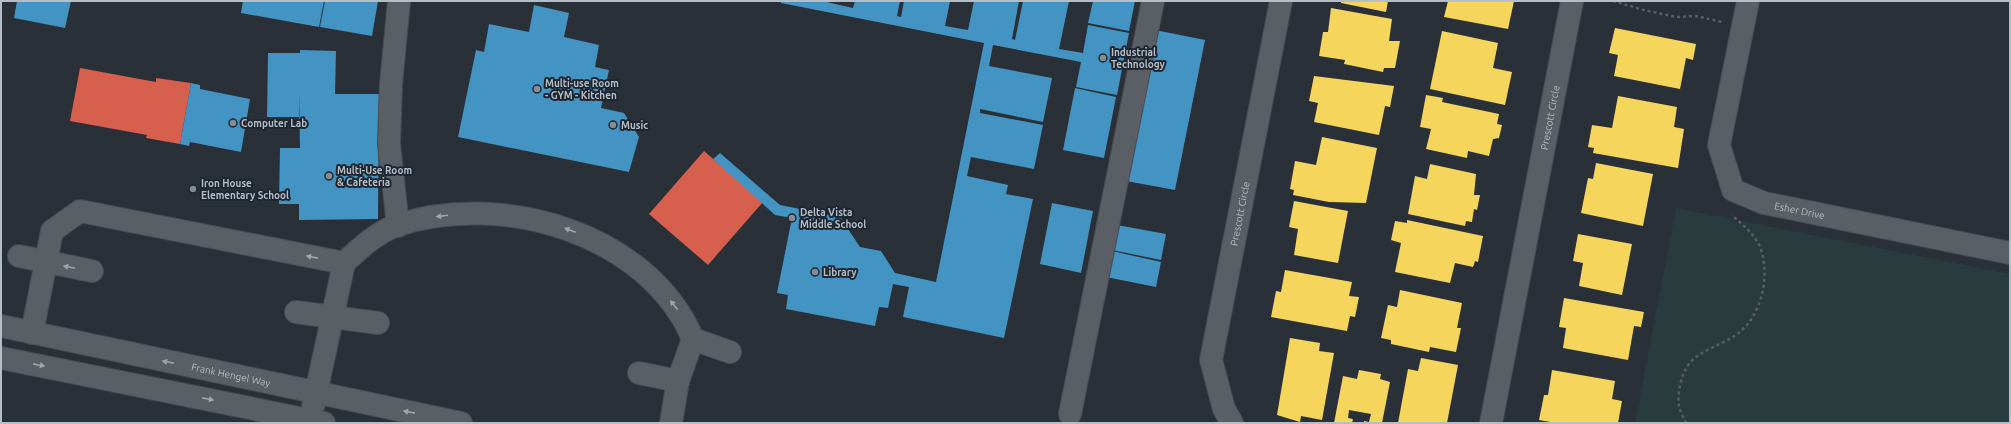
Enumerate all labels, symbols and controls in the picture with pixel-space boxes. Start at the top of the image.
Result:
place label: Industrial Technology [1111,47,1166,70]
marker: Industrial Technology [1098,53,1108,63]
place label: Multi-use Room - GYM - Kitchen [545,78,619,101]
marker: Multi-use Room - GYM - Kitchen [532,84,542,94]
street label: Prescott Circle [1538,84,1561,151]
marker: Computer Lab [228,118,238,128]
place label: Computer Lab [241,118,307,129]
marker: Music [608,120,618,130]
place label: Music [621,120,648,131]
place label: Multi-Use Room & Cafeteria [337,165,412,188]
marker: Multi-Use Room & Cafeteria [324,171,334,181]
place label: Iron House Elementary School [201,178,289,201]
street label: Prescott Circle [1228,180,1251,247]
marker: Iron House Elementary School [188,184,198,194]
street label: Esher Drive [1774,200,1826,221]
place label: Delta Vista Middle School [800,207,866,230]
one-way arrow [436,213,448,220]
marker: Delta Vista Middle School [787,213,797,223]
one-way arrow [564,227,576,233]
one-way arrow [306,254,319,260]
one-way arrow [62,263,75,269]
marker: Library [810,267,820,277]
place label: Library [823,267,857,278]
one-way arrow [670,299,679,310]
one-way arrow [162,358,174,364]
street label: Frank Hengel Way [190,361,272,388]
one-way arrow [33,363,45,369]
one-way arrow [202,397,214,403]
one-way arrow [403,409,415,415]

